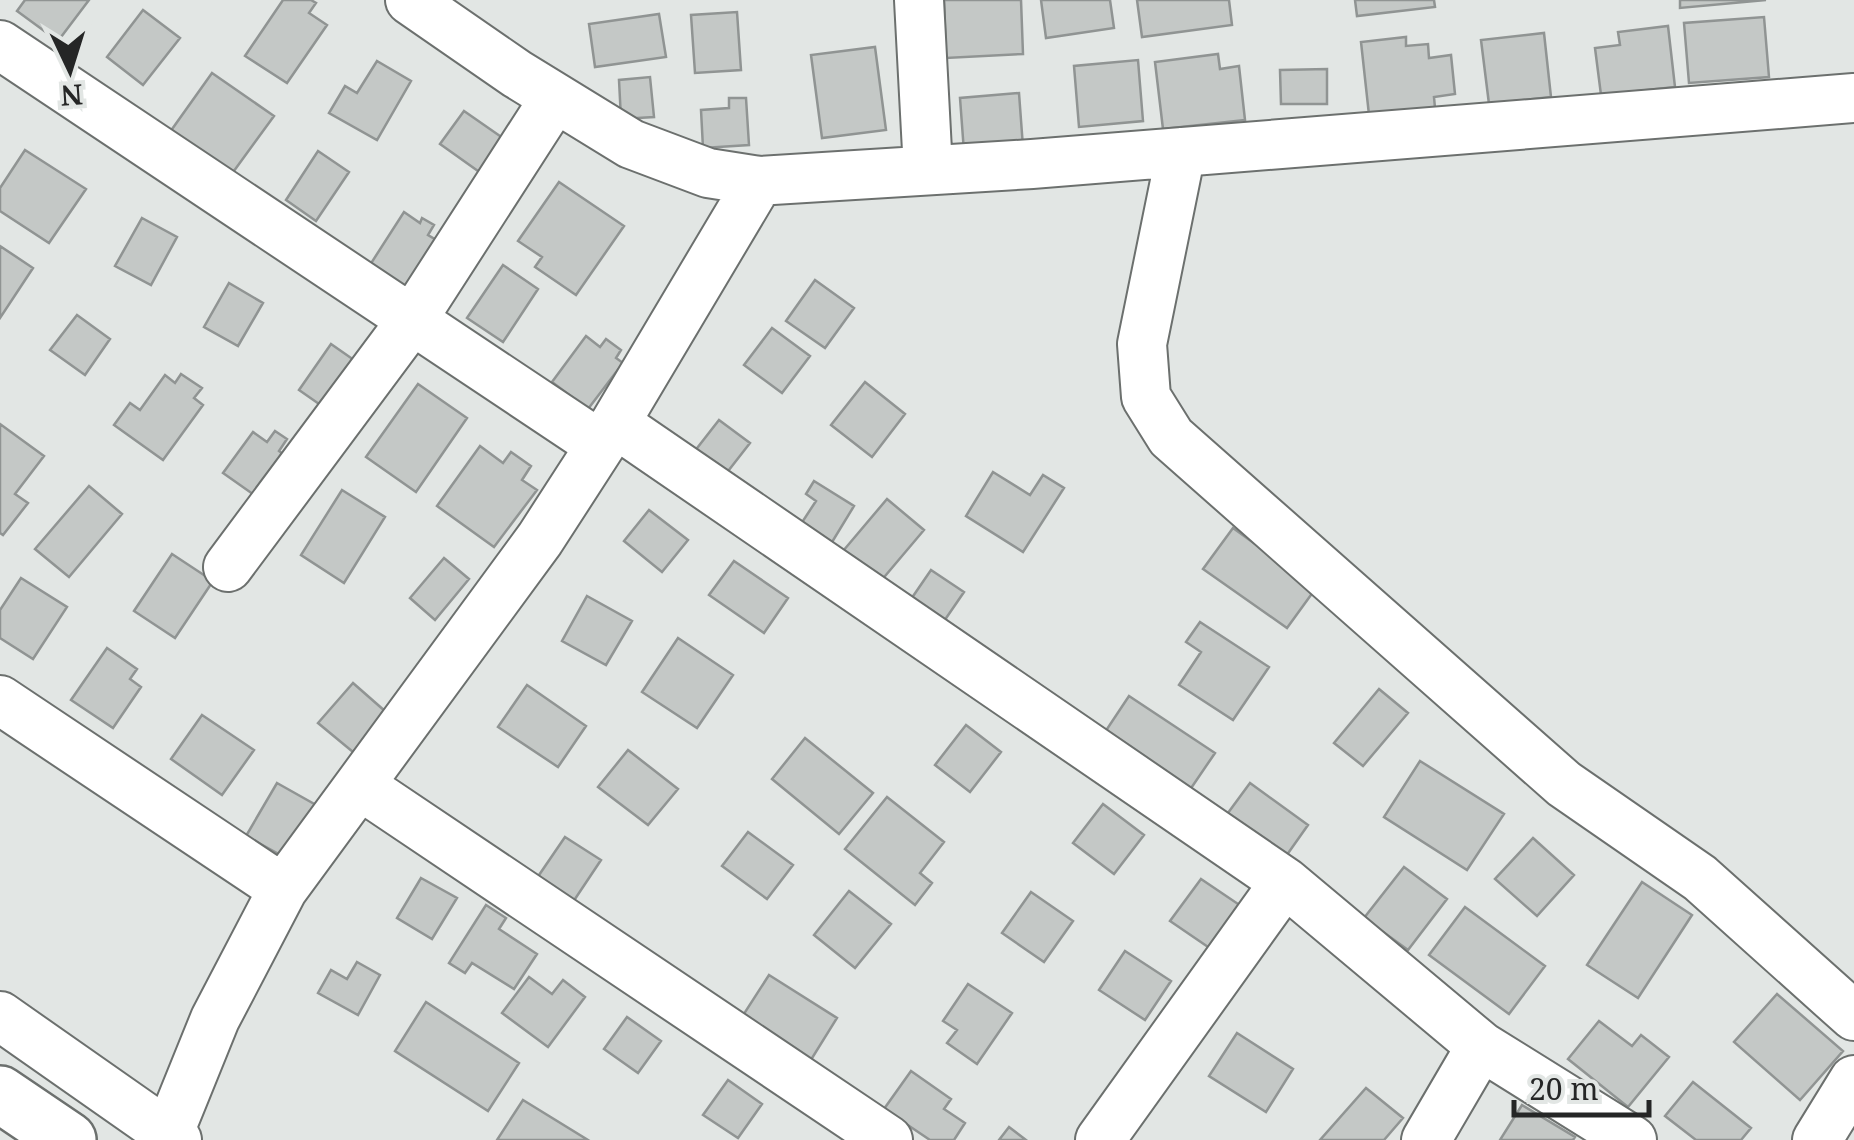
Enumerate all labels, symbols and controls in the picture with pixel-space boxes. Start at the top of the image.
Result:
north arrow [20,20,120,120]
text: N [59,76,84,116]
scale bar [1514,1055,1649,1117]
text: 20 m [1529,1068,1599,1109]

